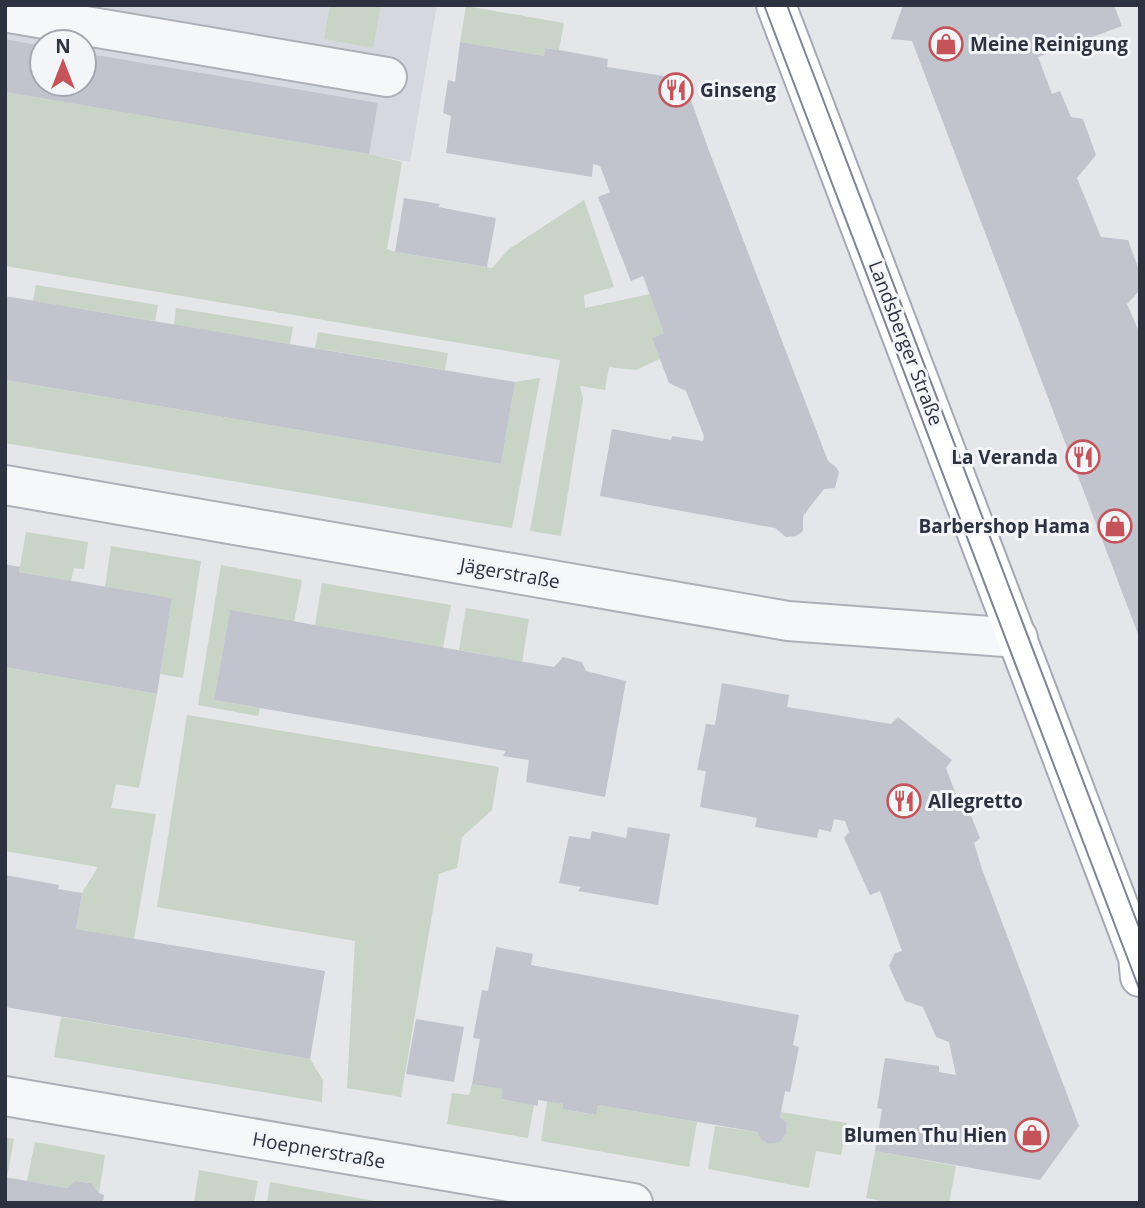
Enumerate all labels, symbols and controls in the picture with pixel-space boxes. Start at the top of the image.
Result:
shop icon: Meine Reinigung [927,25,965,63]
north arrow [28,28,98,98]
place label: Meine Reinigung [970,31,1128,57]
text: N [55,33,71,59]
restaurant icon: Ginseng [657,71,695,109]
place label: Ginseng [700,77,776,103]
street label: Landsberger Straße [863,257,949,429]
restaurant icon: La Veranda [1064,438,1102,476]
place label: La Veranda [951,444,1058,470]
shop icon: Barbershop Hama [1096,507,1134,545]
place label: Barbershop Hama [918,513,1090,539]
street label: Jägerstraße [456,551,562,595]
restaurant icon: Allegretto [885,782,923,820]
place label: Allegretto [928,788,1023,814]
shop icon: Blumen Thu Hien [1013,1116,1051,1154]
place label: Blumen Thu Hien [844,1122,1007,1148]
street label: Hoepnerstraße [251,1126,387,1174]

